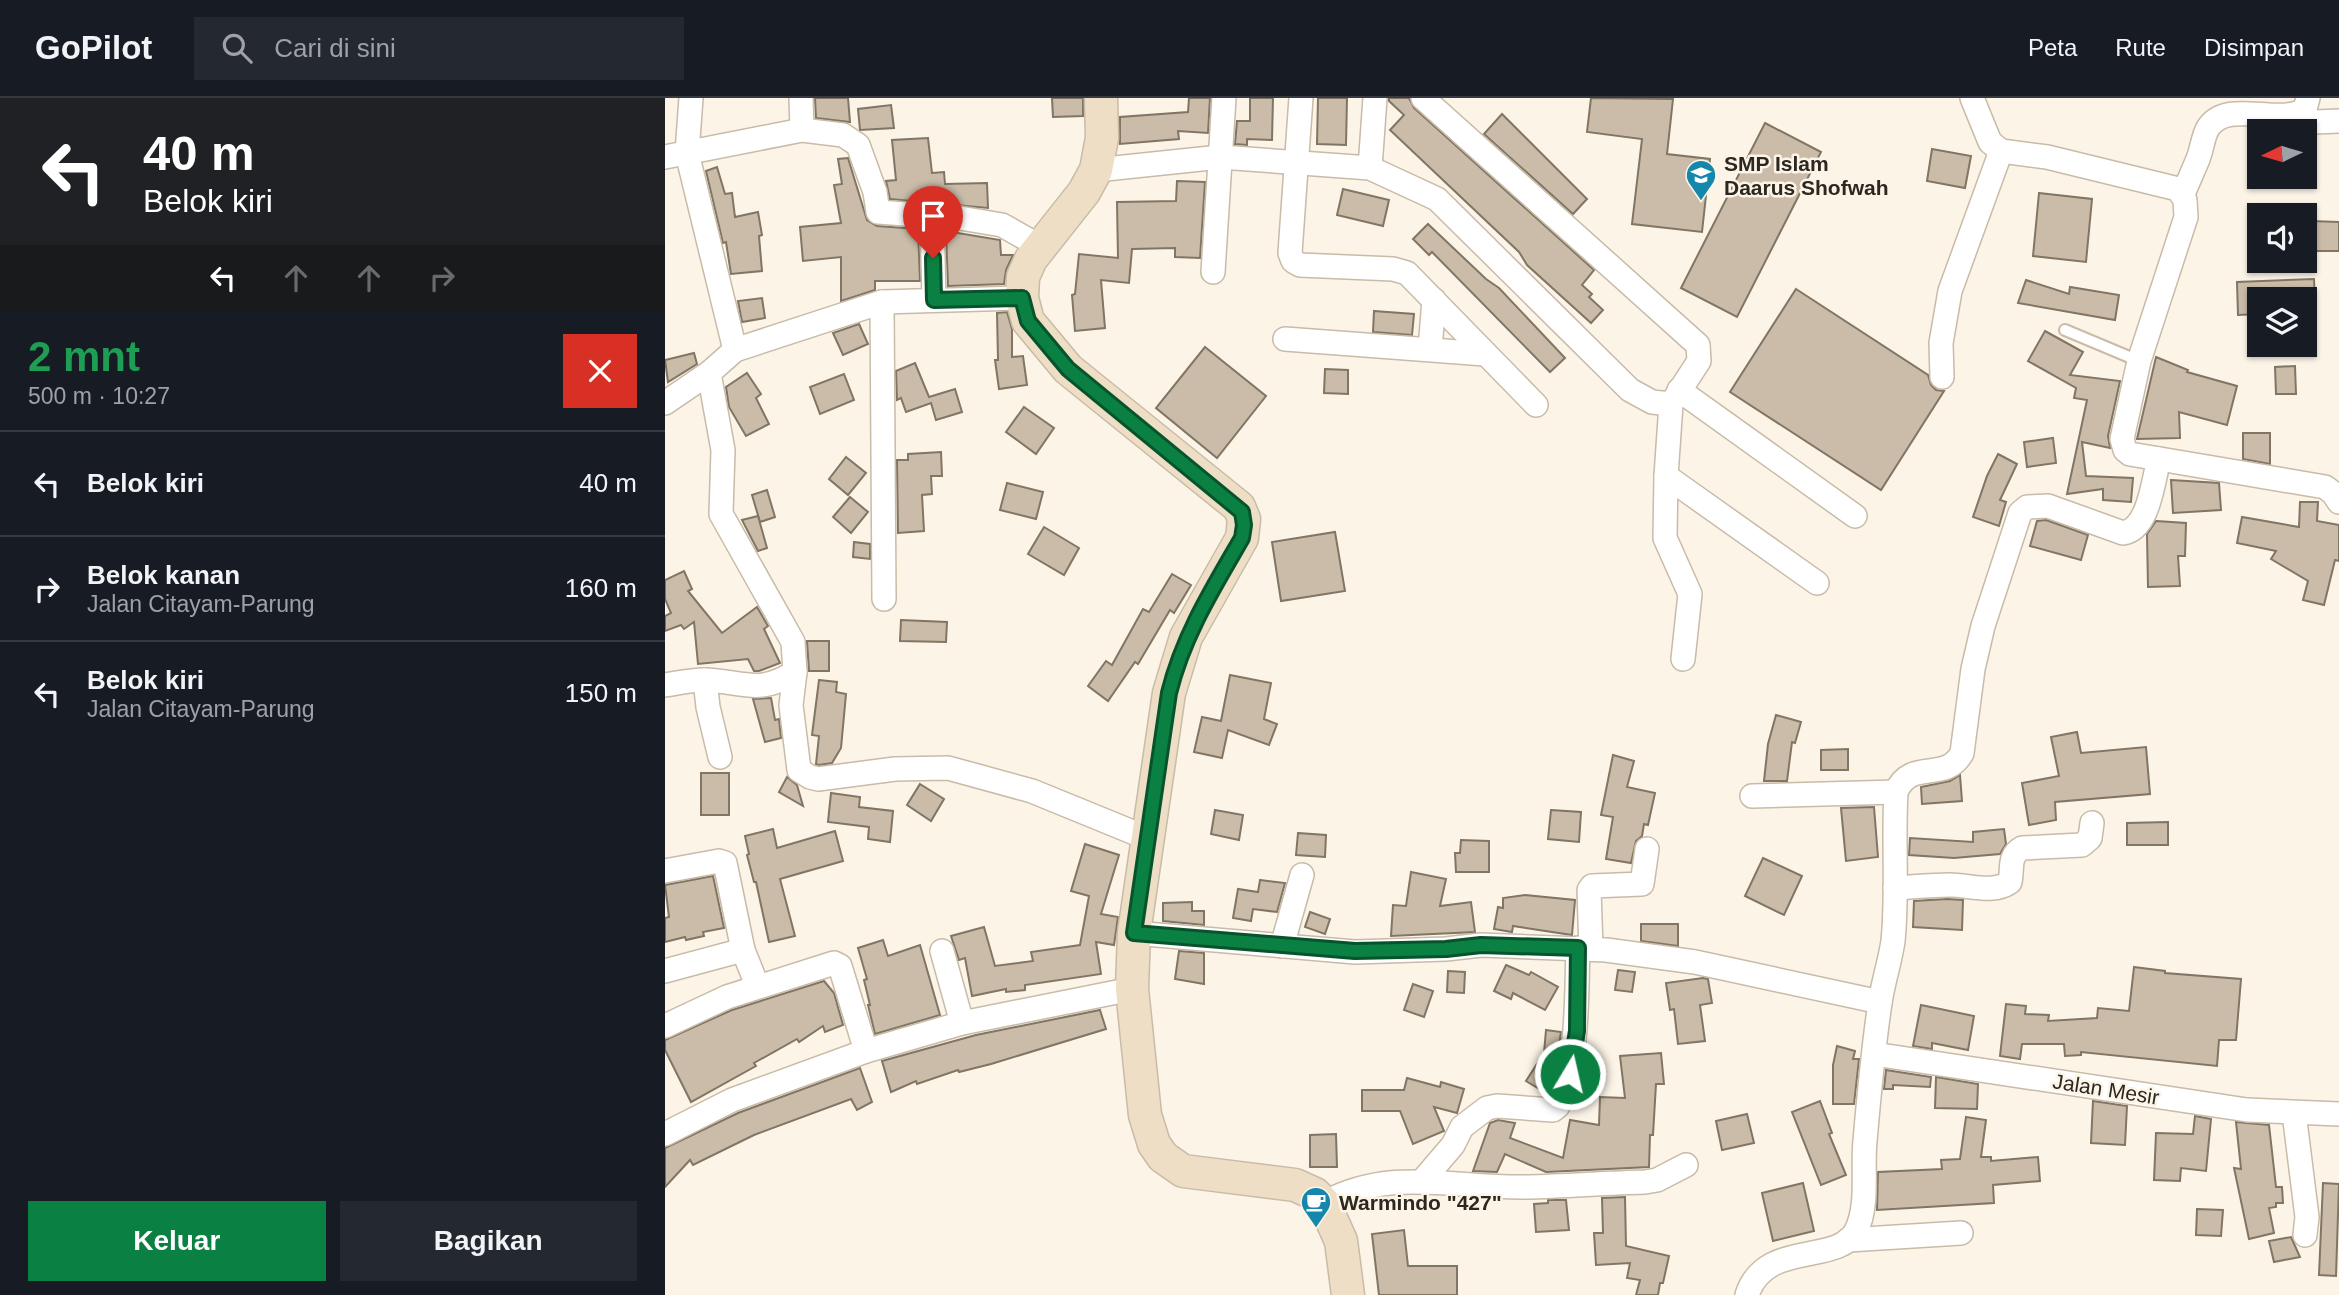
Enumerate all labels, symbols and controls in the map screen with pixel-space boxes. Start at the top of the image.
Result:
search box [194,17,684,80]
text: GoPilot [35,29,152,66]
icon: search [218,29,256,67]
text: Cari di sini [274,33,396,63]
text: Peta [2028,34,2077,61]
text: Rute [2115,34,2166,61]
text: Disimpan [2204,34,2304,61]
north arrow [2247,119,2317,189]
map controls [2247,119,2317,357]
icon: left [28,126,119,217]
text: 40 m [143,126,255,180]
place label: SMP Islam Daarus Shofwah [1724,152,1889,199]
school or university icon: SMP Islam Daarus Shofwah [1684,158,1718,202]
text: Belok kiri [143,183,273,219]
pin [903,186,963,258]
icon: arrive [914,197,952,235]
button: sound [2247,203,2317,273]
icon: left [204,259,242,297]
icon: ahead [277,259,315,297]
icon: ahead [350,259,388,297]
icon: right [423,259,461,297]
button: layers [2247,287,2317,357]
text: 2 mnt [28,333,140,380]
button: close [563,334,637,408]
text: 500 m · 10:27 [28,383,170,409]
icon: left [28,465,66,503]
text: Belok kiri [87,468,204,498]
text: 40 m [579,468,637,498]
text: Belok kanan [87,560,240,590]
icon: right [28,570,66,608]
text: 160 m [565,573,637,603]
text: Jalan Citayam-Parung [87,591,315,617]
text: Belok kiri [87,665,204,695]
icon: left [28,675,66,713]
text: 150 m [565,678,637,708]
text: Jalan Citayam-Parung [87,696,315,722]
position arrow [1533,1037,1607,1111]
street label: Jalan Mesir [2051,1069,2161,1109]
cafe icon: Warmindo "427" [1299,1185,1333,1229]
place label: Warmindo "427" [1339,1191,1502,1214]
button: Keluar [28,1201,326,1281]
button: Bagikan [340,1201,637,1281]

